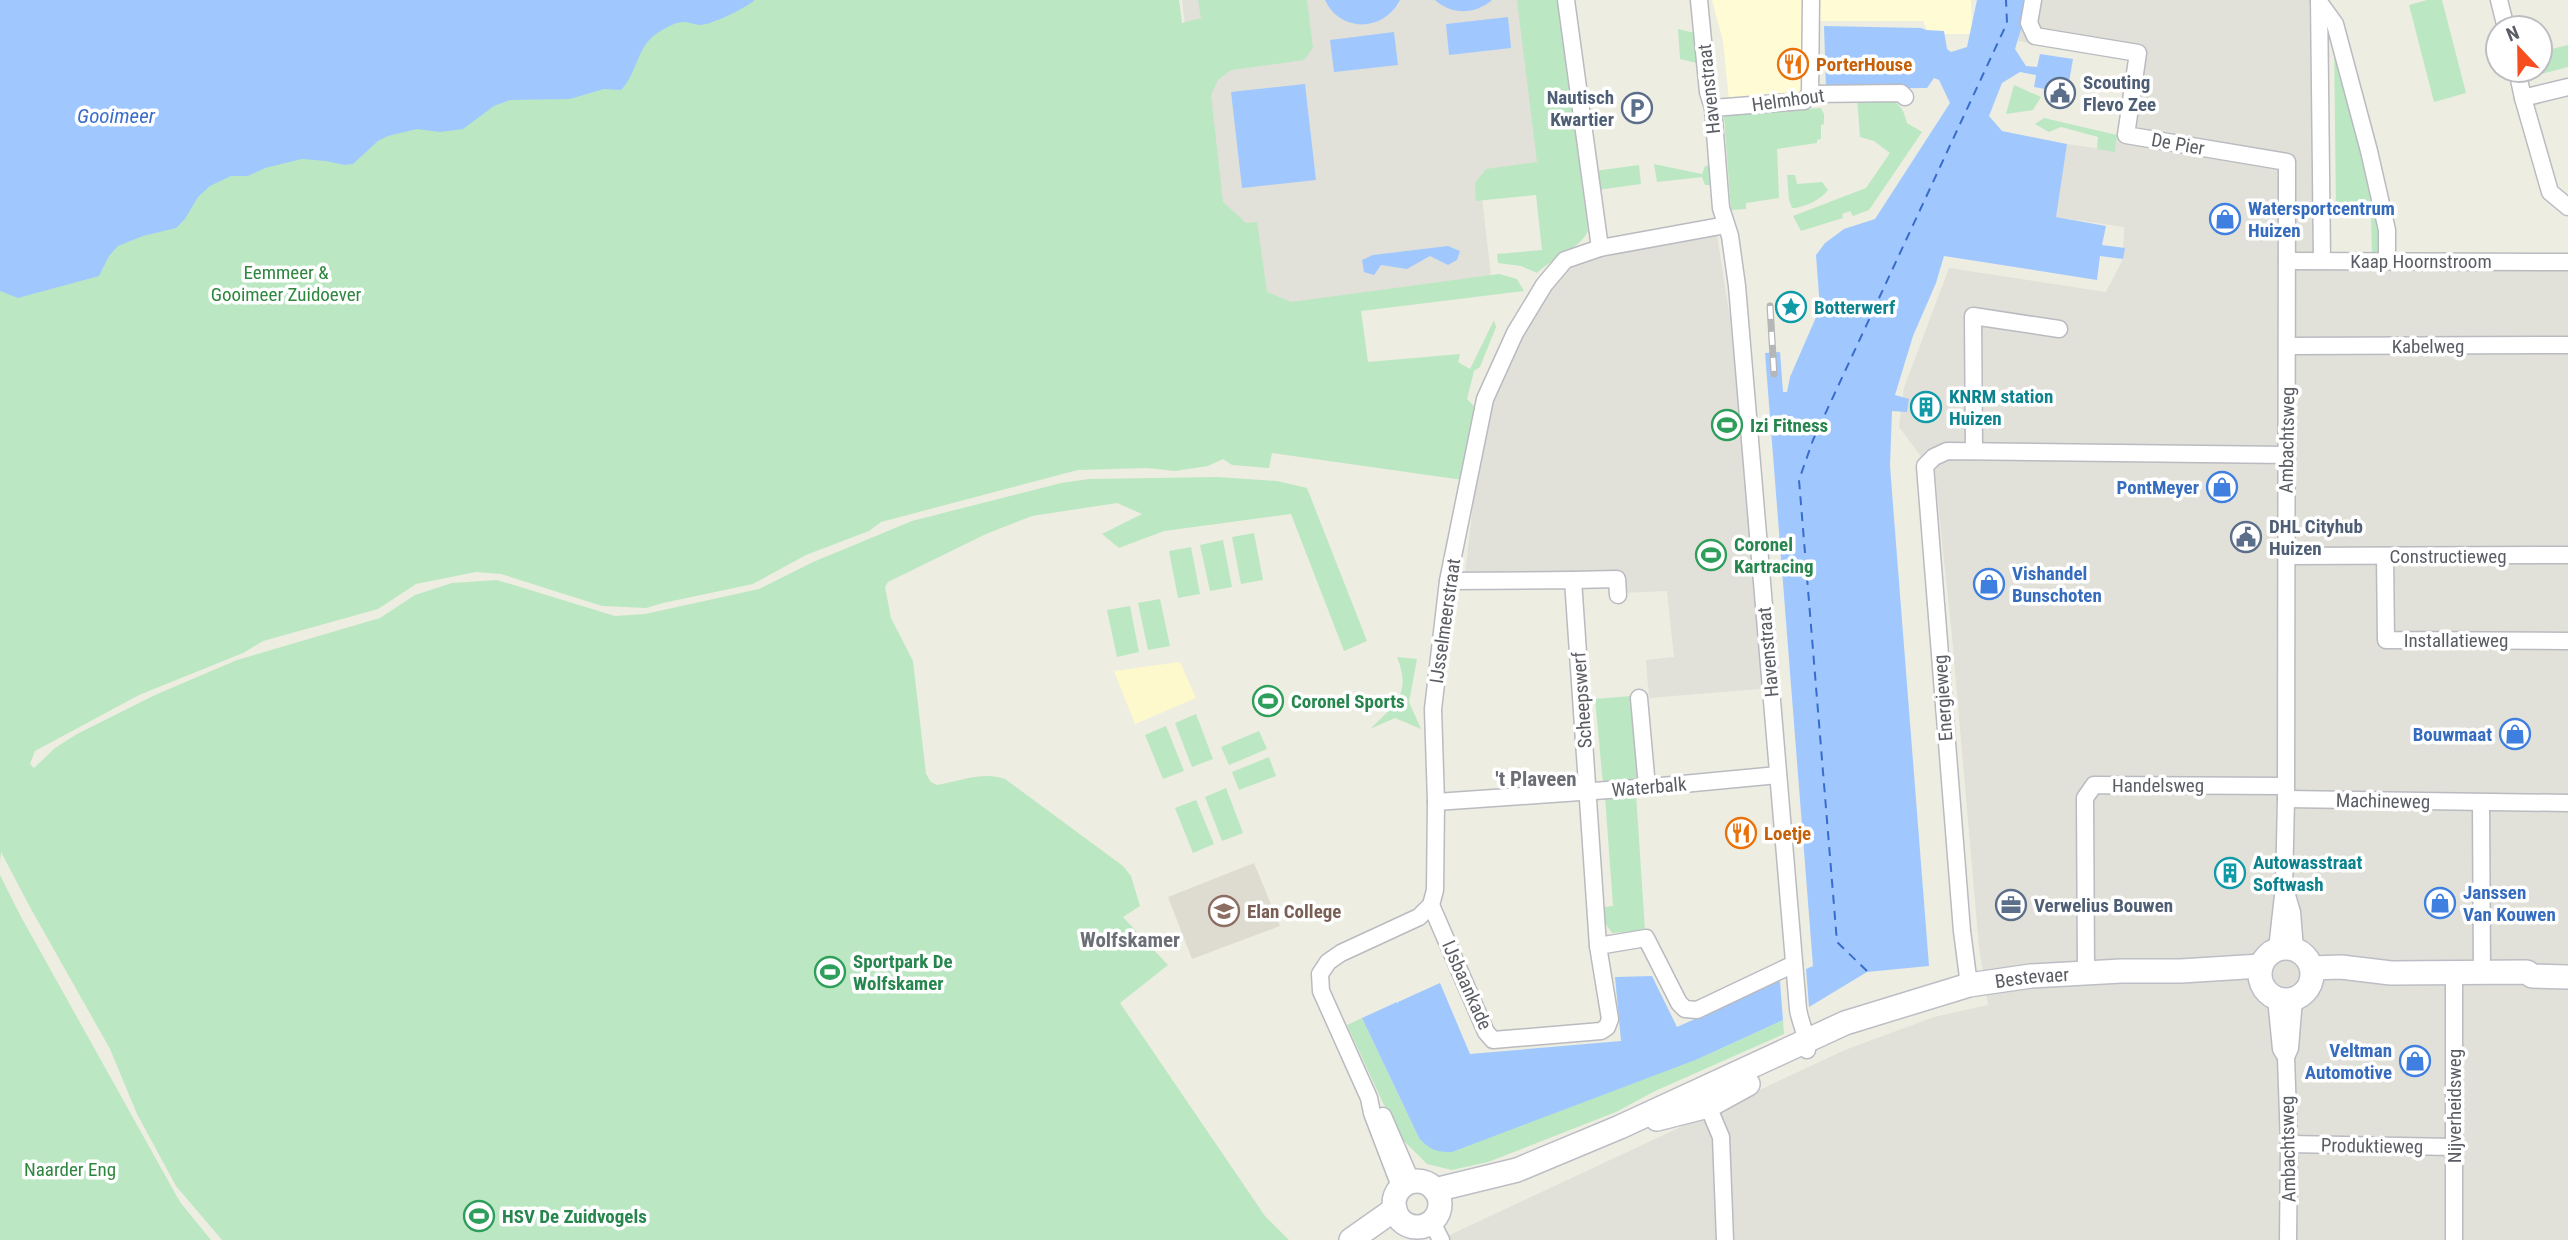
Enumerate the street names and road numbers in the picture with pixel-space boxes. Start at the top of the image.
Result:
street label: Havenstraat [1693,43,1725,135]
street label: Helmhout [1750,84,1826,116]
street label: De Pier [2150,128,2207,160]
street label: Kaap Hoornstroom [2350,250,2492,273]
street label: Kabelweg [2392,335,2464,358]
street label: Ambachtsweg [2275,387,2299,493]
street label: Constructieweg [2389,545,2507,568]
street label: IJsselmeerstraat [1425,557,1465,685]
street label: Havenstraat [1753,606,1783,698]
street label: Installatieweg [2404,629,2508,652]
street label: Scheepswerf [1567,651,1597,749]
street label: Energieweg [1929,654,1957,742]
street label: Waterbalk [1611,772,1688,802]
street label: Handelsweg [2112,774,2204,797]
street label: Machineweg [2336,789,2430,813]
street label: IJsbaankade [1437,937,1497,1033]
street label: Bestevaer [1993,962,2070,993]
street label: Nijverheidsweg [2443,1049,2466,1163]
street label: Ambachtsweg [2276,1096,2300,1202]
street label: Produktieweg [2321,1134,2423,1158]

